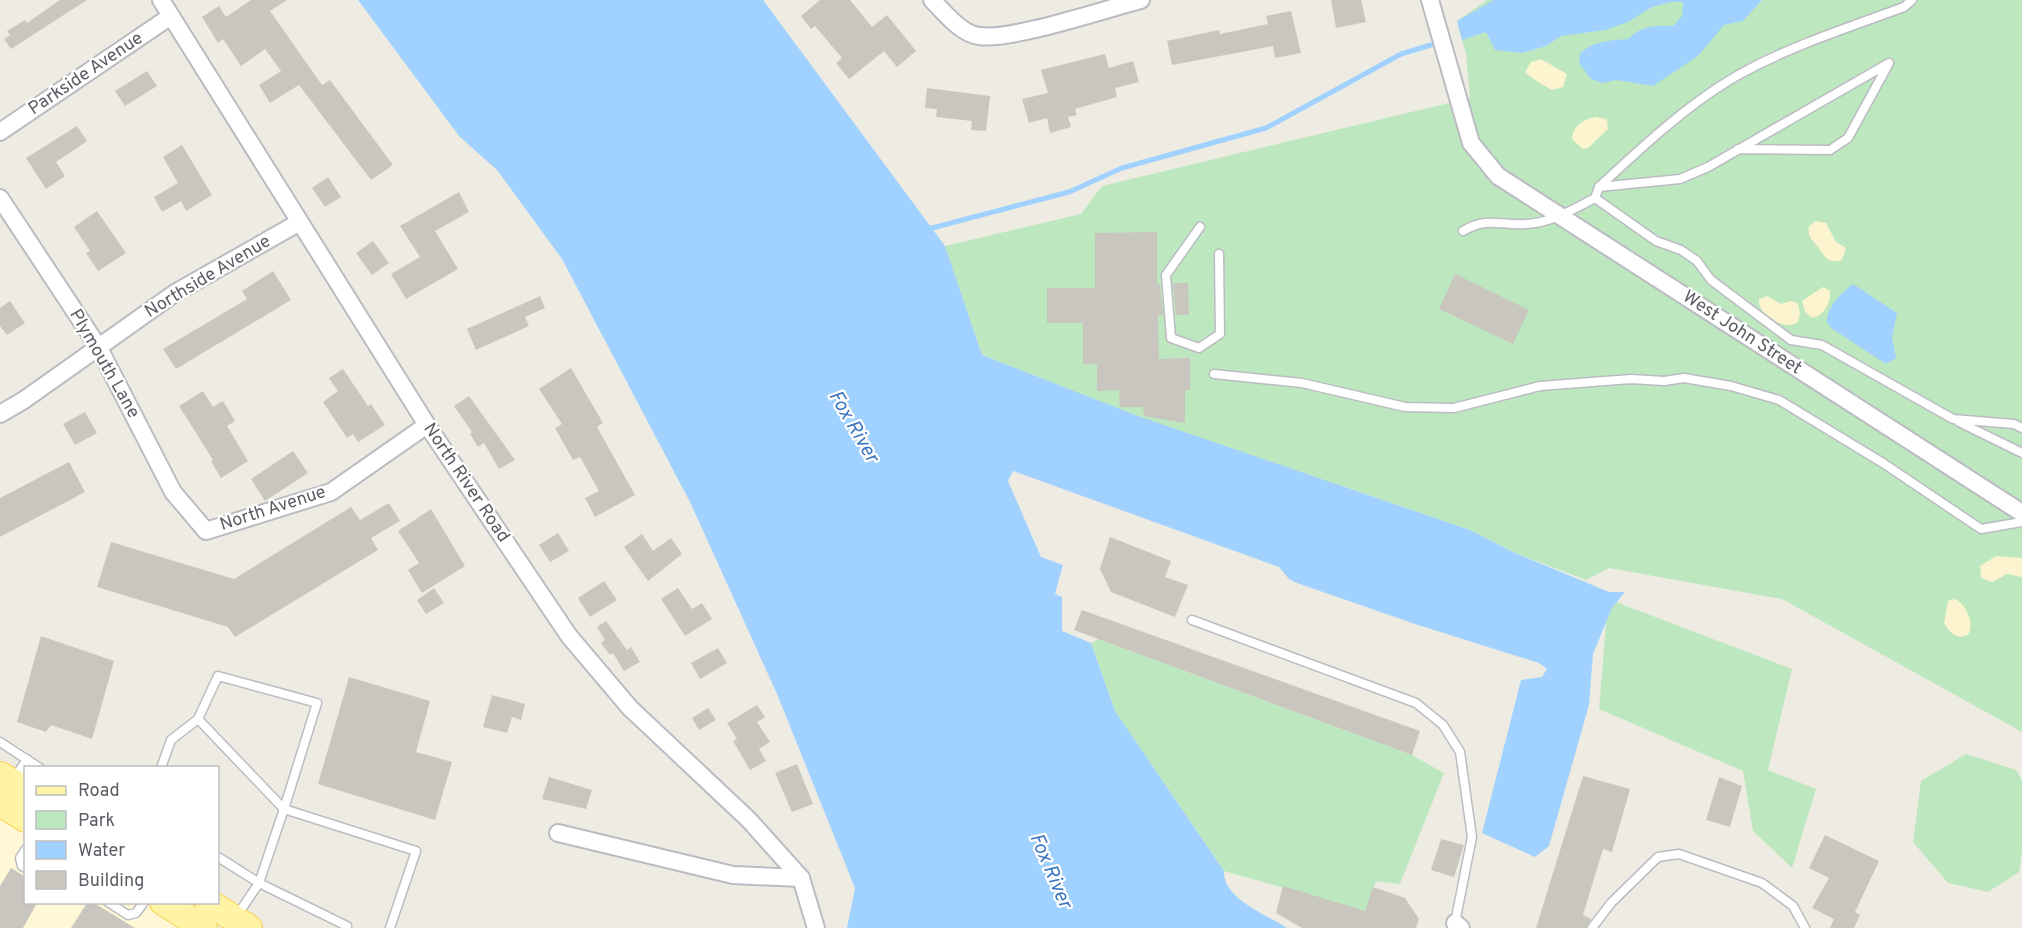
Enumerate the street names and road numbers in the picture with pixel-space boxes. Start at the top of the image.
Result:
street label: Parkside Avenue [24,27,148,121]
street label: Northside Avenue [141,230,275,324]
street label: West John Street [1678,286,1806,380]
street label: Plymouth Lane [64,305,144,423]
street label: North River Road [418,419,514,547]
street label: North Avenue [217,481,329,537]

